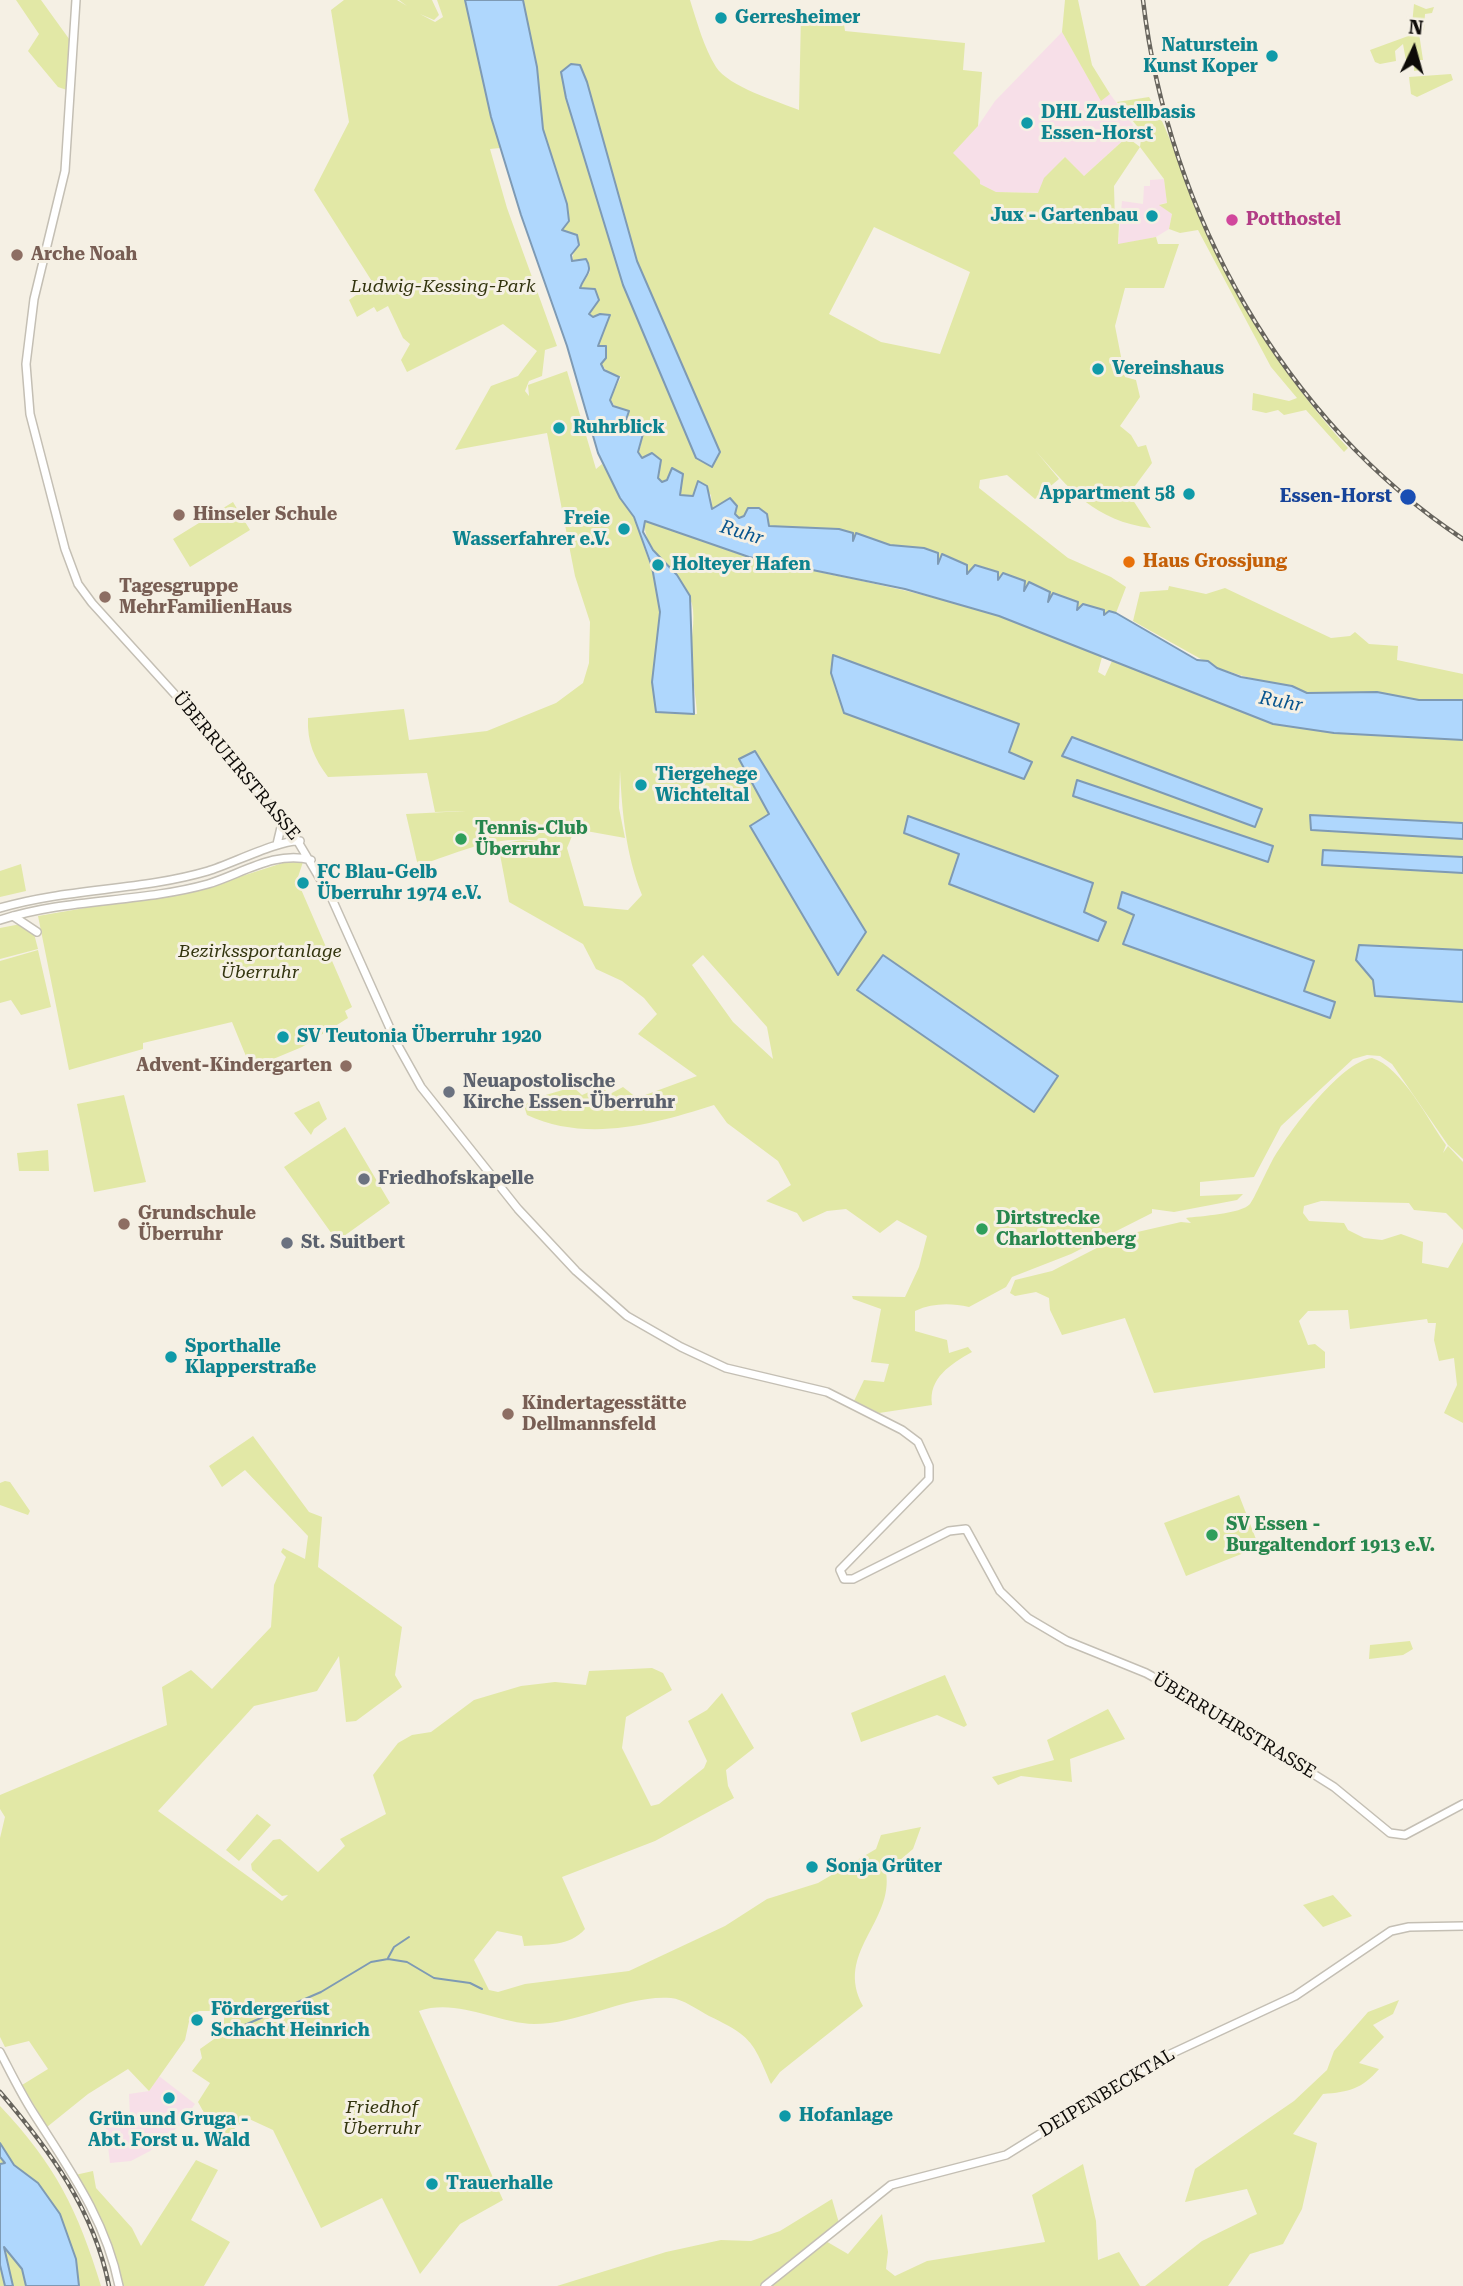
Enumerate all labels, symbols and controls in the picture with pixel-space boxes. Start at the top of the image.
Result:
place label: Gerresheimer [735,7,861,29]
marker: Gerresheimer [713,10,729,26]
north arrow [1379,14,1449,84]
text: N [1408,15,1424,40]
place label: Naturstein Kunst Koper [1143,35,1258,78]
marker: Naturstein Kunst Koper [1264,48,1280,64]
place label: DHL Zustellbasis Essen-Horst [1041,102,1196,144]
marker: DHL Zustellbasis Essen-Horst [1019,115,1035,131]
place label: Jux - Gartenbau [990,205,1138,227]
marker: Jux - Gartenbau [1144,208,1160,224]
place label: Potthostel [1246,209,1341,231]
marker: Potthostel [1224,212,1240,228]
place label: Arche Noah [31,244,137,266]
marker: Arche Noah [9,247,25,263]
park label: Ludwig-Kessing-Park [351,276,535,298]
place label: Vereinshaus [1112,358,1224,380]
marker: Vereinshaus [1090,361,1106,377]
place label: Ruhrblick [573,417,665,439]
marker: Ruhrblick [551,420,567,436]
place label: Appartment 58 [1040,483,1175,505]
marker: Appartment 58 [1181,486,1197,502]
place label: Essen-Horst [1280,486,1392,508]
marker: Essen-Horst [1398,487,1418,507]
place label: Hinseler Schule [193,504,337,526]
marker: Hinseler Schule [171,507,187,523]
place label: Freie Wasserfahrer e.V. [453,508,610,550]
water label: Ruhr [718,516,766,550]
marker: Freie Wasserfahrer e.V. [616,521,632,537]
place label: Haus Grossjung [1143,551,1287,573]
place label: Holteyer Hafen [672,554,811,576]
marker: Haus Grossjung [1121,554,1137,570]
marker: Holteyer Hafen [650,557,666,573]
place label: Tagesgruppe MehrFamilienHaus [119,576,292,618]
marker: Tagesgruppe MehrFamilienHaus [97,589,113,605]
street label: ÜBERRUHRSTRASSE [168,687,304,845]
water label: Ruhr [1257,687,1305,717]
place label: Tiergehege Wichteltal [655,764,758,806]
marker: Tiergehege Wichteltal [633,777,649,793]
place label: Tennis-Club Überruhr [475,818,588,860]
marker: Tennis-Club Überruhr [453,831,469,847]
place label: FC Blau-Gelb Überruhr 1974 e.V. [317,862,482,904]
marker: FC Blau-Gelb Überruhr 1974 e.V. [295,875,311,891]
park label: Bezirkssportanlage Überruhr [178,941,342,984]
place label: SV Teutonia Überruhr 1920 [297,1026,541,1048]
marker: SV Teutonia Überruhr 1920 [275,1029,291,1045]
place label: Advent-Kindergarten [136,1055,332,1077]
marker: Advent-Kindergarten [338,1058,354,1074]
place label: Neuapostolische Kirche Essen-Überruhr [463,1071,675,1114]
marker: Neuapostolische Kirche Essen-Überruhr [441,1084,457,1100]
place label: Friedhofskapelle [378,1168,534,1190]
marker: Friedhofskapelle [356,1171,372,1187]
place label: Grundschule Überruhr [138,1203,256,1246]
place label: Dirtstrecke Charlottenberg [996,1208,1136,1250]
marker: Grundschule Überruhr [116,1216,132,1232]
marker: Dirtstrecke Charlottenberg [974,1221,990,1237]
place label: St. Suitbert [301,1232,405,1254]
marker: St. Suitbert [279,1235,295,1251]
place label: Sporthalle Klapperstraße [185,1336,316,1378]
marker: Sporthalle Klapperstraße [163,1349,179,1365]
place label: Kindertagesstätte Dellmannsfeld [522,1393,687,1436]
marker: Kindertagesstätte Dellmannsfeld [500,1406,516,1422]
place label: SV Essen - Burgaltendorf 1913 e.V. [1226,1514,1435,1556]
marker: SV Essen - Burgaltendorf 1913 e.V. [1204,1527,1220,1543]
street label: ÜBERRUHRSTRASSE [1148,1669,1320,1783]
place label: Sonja Grüter [826,1856,942,1878]
marker: Sonja Grüter [804,1859,820,1875]
place label: Fördergerüst Schacht Heinrich [211,1999,370,2042]
marker: Fördergerüst Schacht Heinrich [189,2012,205,2028]
street label: DEIPENBECKTAL [1035,2044,1179,2142]
marker: Grün und Gruga - Abt. Forst u. Wald [161,2090,177,2106]
park label: Friedhof Überruhr [343,2097,421,2140]
place label: Hofanlage [799,2105,893,2127]
marker: Hofanlage [777,2108,793,2124]
place label: Grün und Gruga - Abt. Forst u. Wald [88,2109,250,2152]
place label: Trauerhalle [446,2173,553,2195]
marker: Trauerhalle [424,2176,440,2192]

